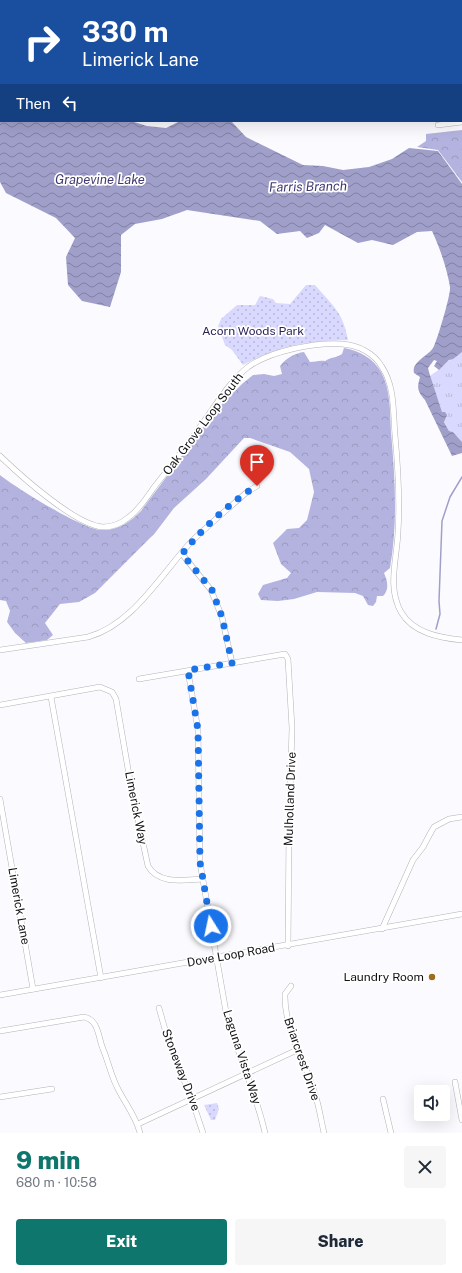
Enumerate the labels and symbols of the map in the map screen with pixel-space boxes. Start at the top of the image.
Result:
water label: Grapevine Lake [55,172,145,187]
water label: Farris Branch [269,178,347,195]
park label: Acorn Woods Park [202,324,304,338]
street label: Oak Grove Loop South [160,370,246,478]
pin [240,445,274,486]
street label: Mulholland Drive [281,751,299,846]
street label: Limerick Way [122,770,150,846]
street label: Limerick Lane [5,866,33,946]
position arrow [190,905,232,947]
street label: Dove Loop Road [186,940,276,970]
place label: Laundry Room [343,970,424,984]
marker: Laundry Room [427,972,437,982]
street label: Laguna Vista Way [220,1008,264,1107]
street label: Briarcrest Drive [281,1016,323,1103]
street label: Stoneway Drive [159,1027,203,1113]

